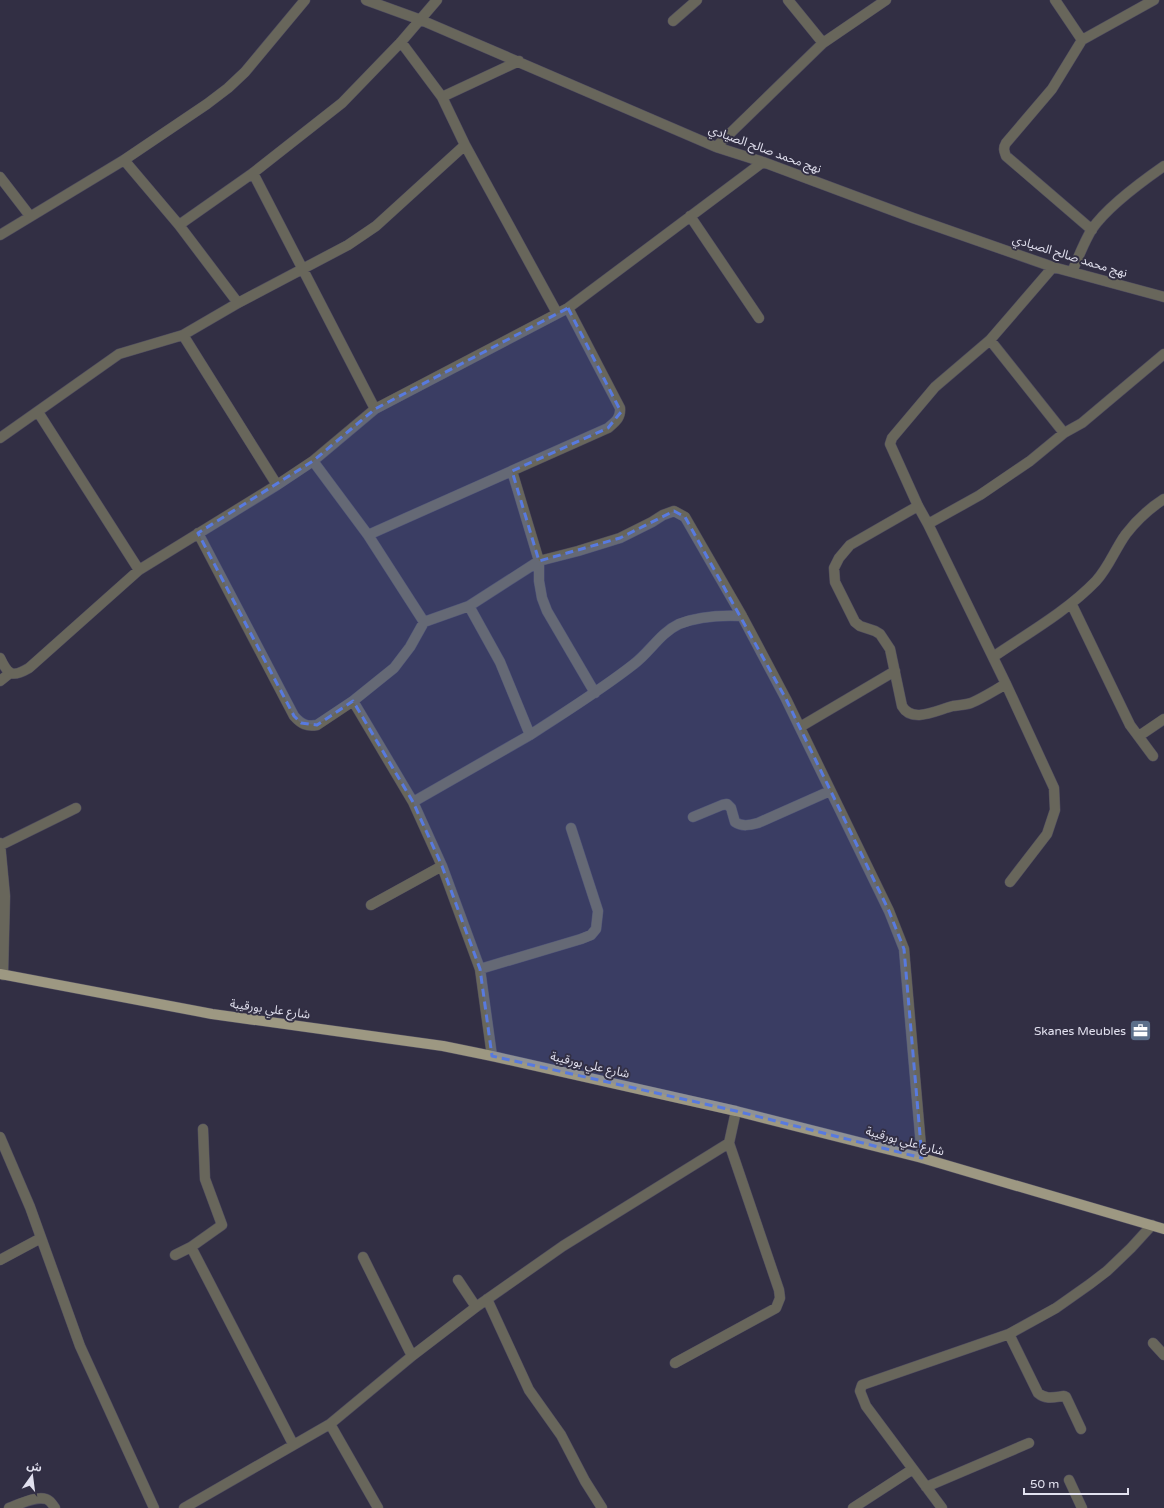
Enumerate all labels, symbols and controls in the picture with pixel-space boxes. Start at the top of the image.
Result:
street label: نهج محمد صالح الصيادي [706,122,823,179]
street label: نهج محمد صالح الصيادي [1010,232,1129,283]
street label: شارع علي بورقيبة [229,996,311,1024]
office icon: Skanes Meubles [1128,1018,1154,1044]
place label: Skanes Meubles [1034,1024,1126,1038]
street label: شارع علي بورقيبة [548,1049,631,1084]
street label: شارع علي بورقيبة [863,1124,946,1161]
north arrow [12,1456,52,1496]
text: ش [25,1459,43,1475]
scale bar [1024,1470,1128,1496]
text: 50 m [1030,1477,1059,1491]

